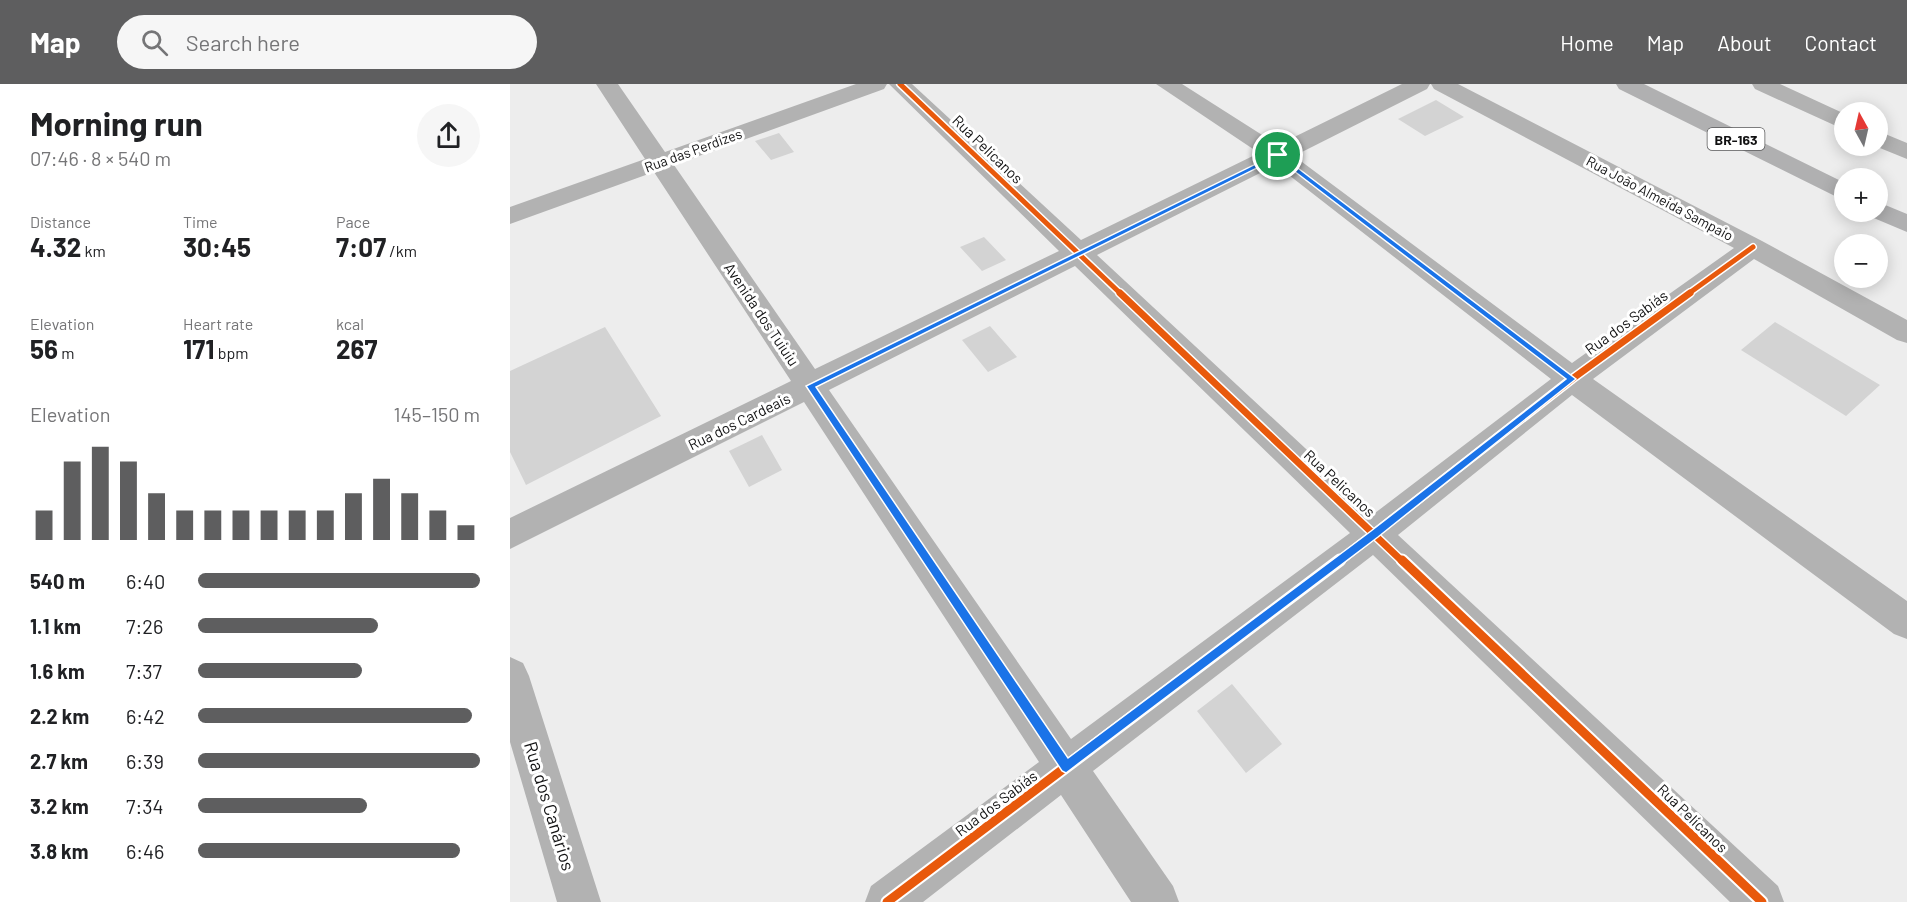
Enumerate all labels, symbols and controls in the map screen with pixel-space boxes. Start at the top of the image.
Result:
search box [117,15,537,69]
text: Map [30,25,81,59]
icon: search [138,26,171,59]
text: Search here [186,29,300,55]
text: Home [1560,30,1614,55]
text: Map [1647,30,1684,55]
text: About [1717,30,1772,55]
text: Contact [1805,30,1877,55]
north arrow [1834,102,1888,156]
map controls [1834,102,1888,288]
text: Morning run [30,103,203,143]
button: share [417,104,480,167]
street label: Rua Pelicanos [949,111,1027,187]
street label: Rua das Perdizes [642,124,744,175]
road number: BR-163 [1708,128,1764,150]
pin [1252,129,1303,180]
icon: arrive [1261,138,1294,171]
text: 07:46 · 8 × 540 m [30,146,171,170]
street label: Rua João Almeida Sampaio [1584,152,1736,244]
button: + [1834,168,1888,222]
text: Distance [30,212,91,231]
text: Time [183,212,218,231]
text: Pace [336,212,370,231]
text: 4.32 [30,231,81,262]
text: 30:45 [183,231,251,262]
text: 7:07 [336,231,386,262]
button: − [1834,234,1888,288]
text: km [81,241,106,260]
text: /km [386,241,417,260]
street label: Avenida dos Tuiuiu [721,259,803,369]
street label: Rua dos Sabiás [1581,286,1671,358]
text: Elevation [30,314,94,333]
text: Heart rate [183,314,253,333]
text: kcal [336,314,364,333]
text: 56 [30,333,58,364]
text: 171 [183,333,215,364]
text: 267 [336,333,377,364]
text: m [58,343,74,362]
text: bpm [215,343,249,362]
street label: Rua dos Cardeais [685,389,793,453]
text: Elevation [30,402,111,426]
text: 145–150 m [394,402,480,426]
street label: Rua Pelicanos [1301,446,1379,520]
text: 540 m [30,569,85,593]
text: 6:40 [126,569,165,593]
text: 1.1 km [30,614,81,638]
text: 7:26 [126,614,163,638]
text: 1.6 km [30,659,85,683]
text: 7:37 [126,659,162,683]
text: 2.2 km [30,704,89,728]
text: 6:42 [126,704,165,728]
street label: Rua dos Canários [520,739,580,873]
text: 2.7 km [30,749,88,773]
text: 6:39 [126,749,164,773]
street label: Rua dos Sabiás [952,766,1040,840]
street label: Rua Pelicanos [1654,780,1732,856]
text: 3.2 km [30,794,89,818]
text: 7:34 [126,794,164,818]
text: 3.8 km [30,839,88,863]
text: 6:46 [126,839,164,863]

